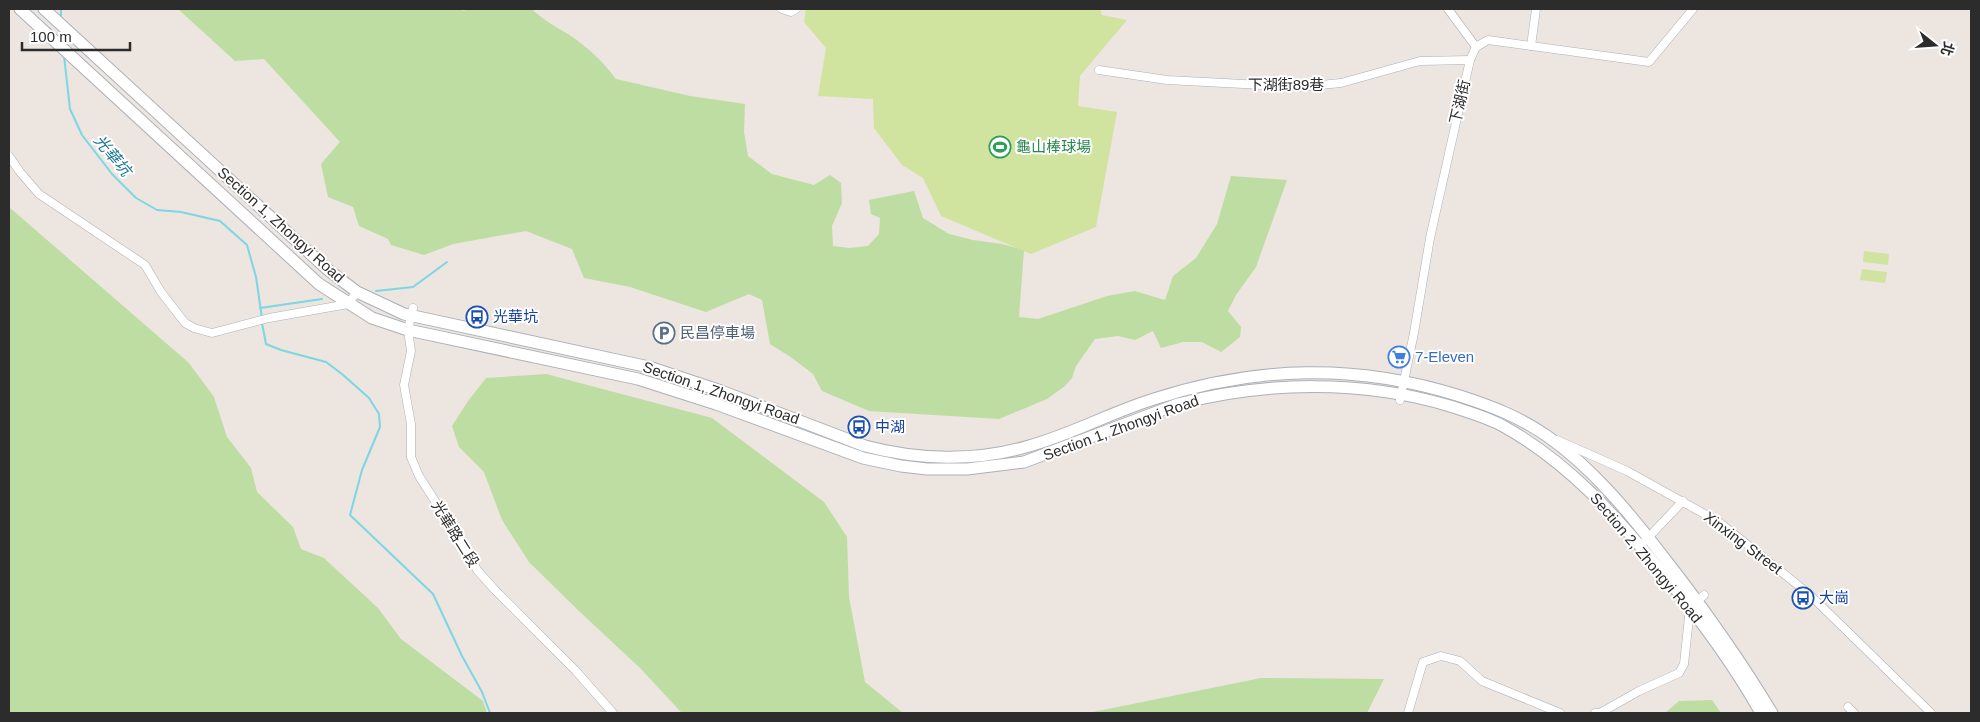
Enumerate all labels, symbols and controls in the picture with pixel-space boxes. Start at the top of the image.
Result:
scale bar [22,20,130,52]
north arrow [1910,20,1960,70]
text: 100 m [30,28,72,45]
text: 北 [1938,40,1957,58]
street label: 下湖街89巷 [1248,76,1324,93]
street label: 下湖街 [1446,78,1473,126]
water label: 光華坑 [91,131,136,181]
sports icon: 龜山棒球場 [988,135,1012,159]
place label: 龜山棒球場 [1016,138,1091,155]
street label: Section 1, Zhongyi Road [215,163,348,286]
bus stop icon: 光華坑 [465,305,489,329]
place label: 光華坑 [493,308,538,325]
parking icon: 民昌停車場 [652,321,676,345]
place label: 民昌停車場 [680,324,755,341]
supermarket icon: 7-Eleven [1387,345,1411,369]
place label: 7-Eleven [1415,348,1474,365]
street label: Section 1, Zhongyi Road [641,358,802,427]
street label: Section 1, Zhongyi Road [1041,391,1201,464]
bus stop icon: 中湖 [847,415,871,439]
place label: 中湖 [875,418,905,435]
street label: Section 2, Zhongyi Road [1587,489,1706,626]
street label: 光華路二段 [428,497,483,570]
street label: Xinxing Street [1701,508,1786,578]
bus stop icon: 大崗 [1791,586,1815,610]
place label: 大崗 [1819,589,1849,606]

